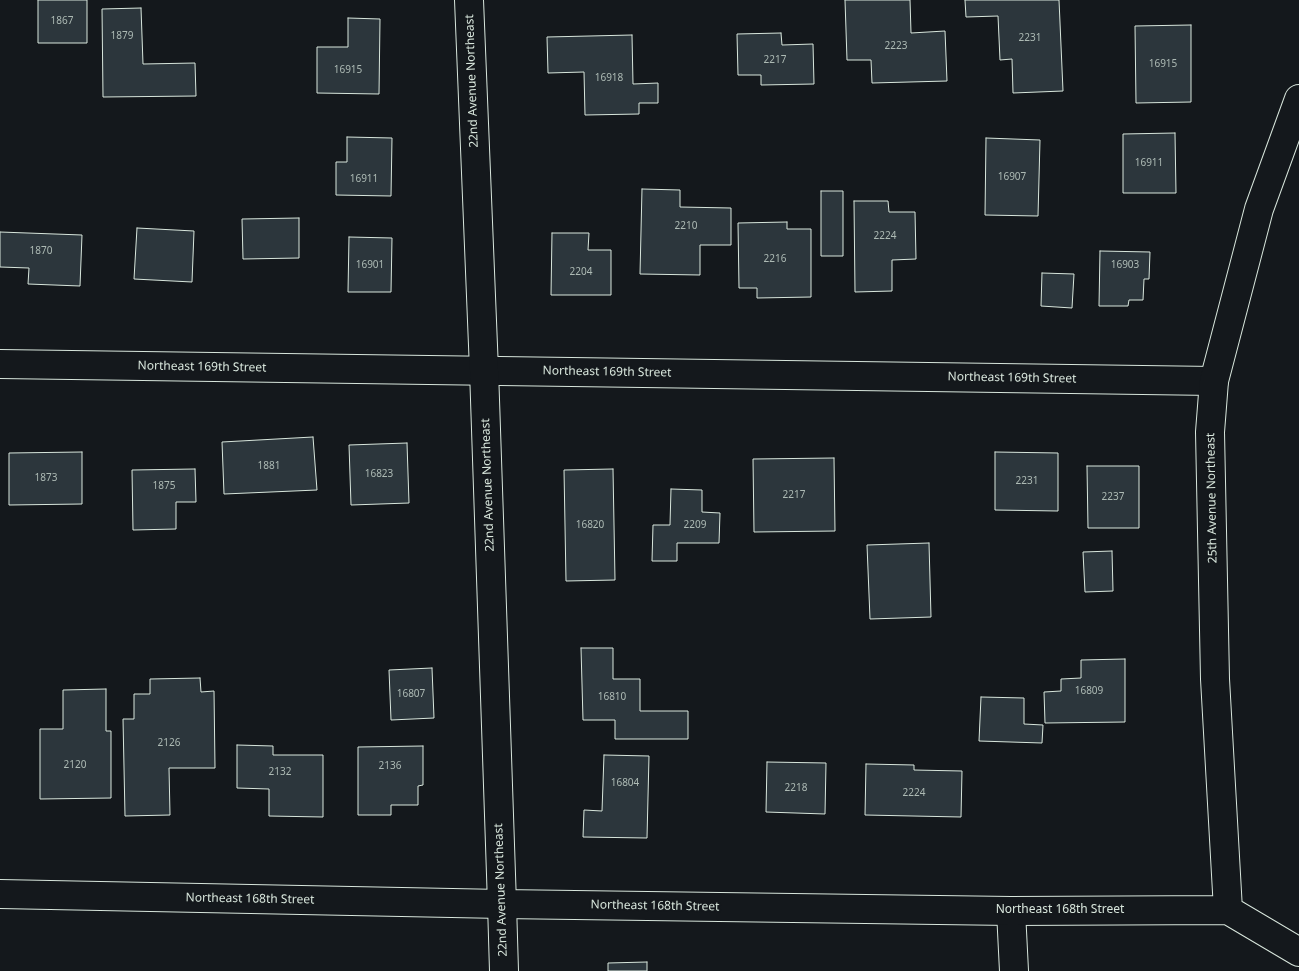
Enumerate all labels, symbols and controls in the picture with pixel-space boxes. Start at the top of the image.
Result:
street label: 22nd Avenue Northeast [462,14,482,148]
house number: 1867 [51,15,73,27]
house number: 1879 [111,30,133,42]
house number: 2231 [1019,32,1041,44]
house number: 2223 [885,40,907,52]
house number: 2217 [764,54,786,66]
house number: 16915 [1149,58,1177,70]
house number: 16915 [334,64,362,76]
house number: 16918 [595,72,623,84]
house number: 16911 [1135,157,1163,169]
house number: 16907 [998,171,1026,183]
house number: 16911 [350,173,378,185]
house number: 2210 [675,220,697,232]
house number: 2224 [874,230,896,242]
house number: 1870 [30,245,52,257]
house number: 2216 [764,253,786,265]
house number: 16901 [356,259,384,271]
house number: 16903 [1111,259,1139,271]
house number: 2204 [570,266,592,278]
street label: Northeast 169th Street [138,359,266,375]
street label: Northeast 169th Street [543,364,671,380]
street label: Northeast 169th Street [948,370,1076,386]
street label: 22nd Avenue Northeast [478,418,498,552]
street label: 25th Avenue Northeast [1204,433,1220,563]
house number: 1881 [258,460,280,472]
house number: 16823 [365,468,393,480]
house number: 1873 [35,472,57,484]
house number: 2231 [1016,475,1038,487]
house number: 1875 [153,480,175,492]
house number: 2217 [783,489,805,501]
house number: 2237 [1102,491,1124,503]
house number: 16820 [576,519,604,531]
house number: 2209 [684,519,706,531]
house number: 16809 [1075,685,1103,697]
house number: 16807 [397,688,425,700]
house number: 16810 [598,691,626,703]
house number: 2126 [158,737,180,749]
house number: 2120 [64,759,86,771]
house number: 2136 [379,760,401,772]
house number: 2132 [269,766,291,778]
house number: 16804 [611,777,639,789]
house number: 2218 [785,782,807,794]
house number: 2224 [903,787,925,799]
street label: 22nd Avenue Northeast [491,823,511,957]
street label: Northeast 168th Street [186,891,314,907]
street label: Northeast 168th Street [591,898,719,914]
street label: Northeast 168th Street [996,903,1124,917]

